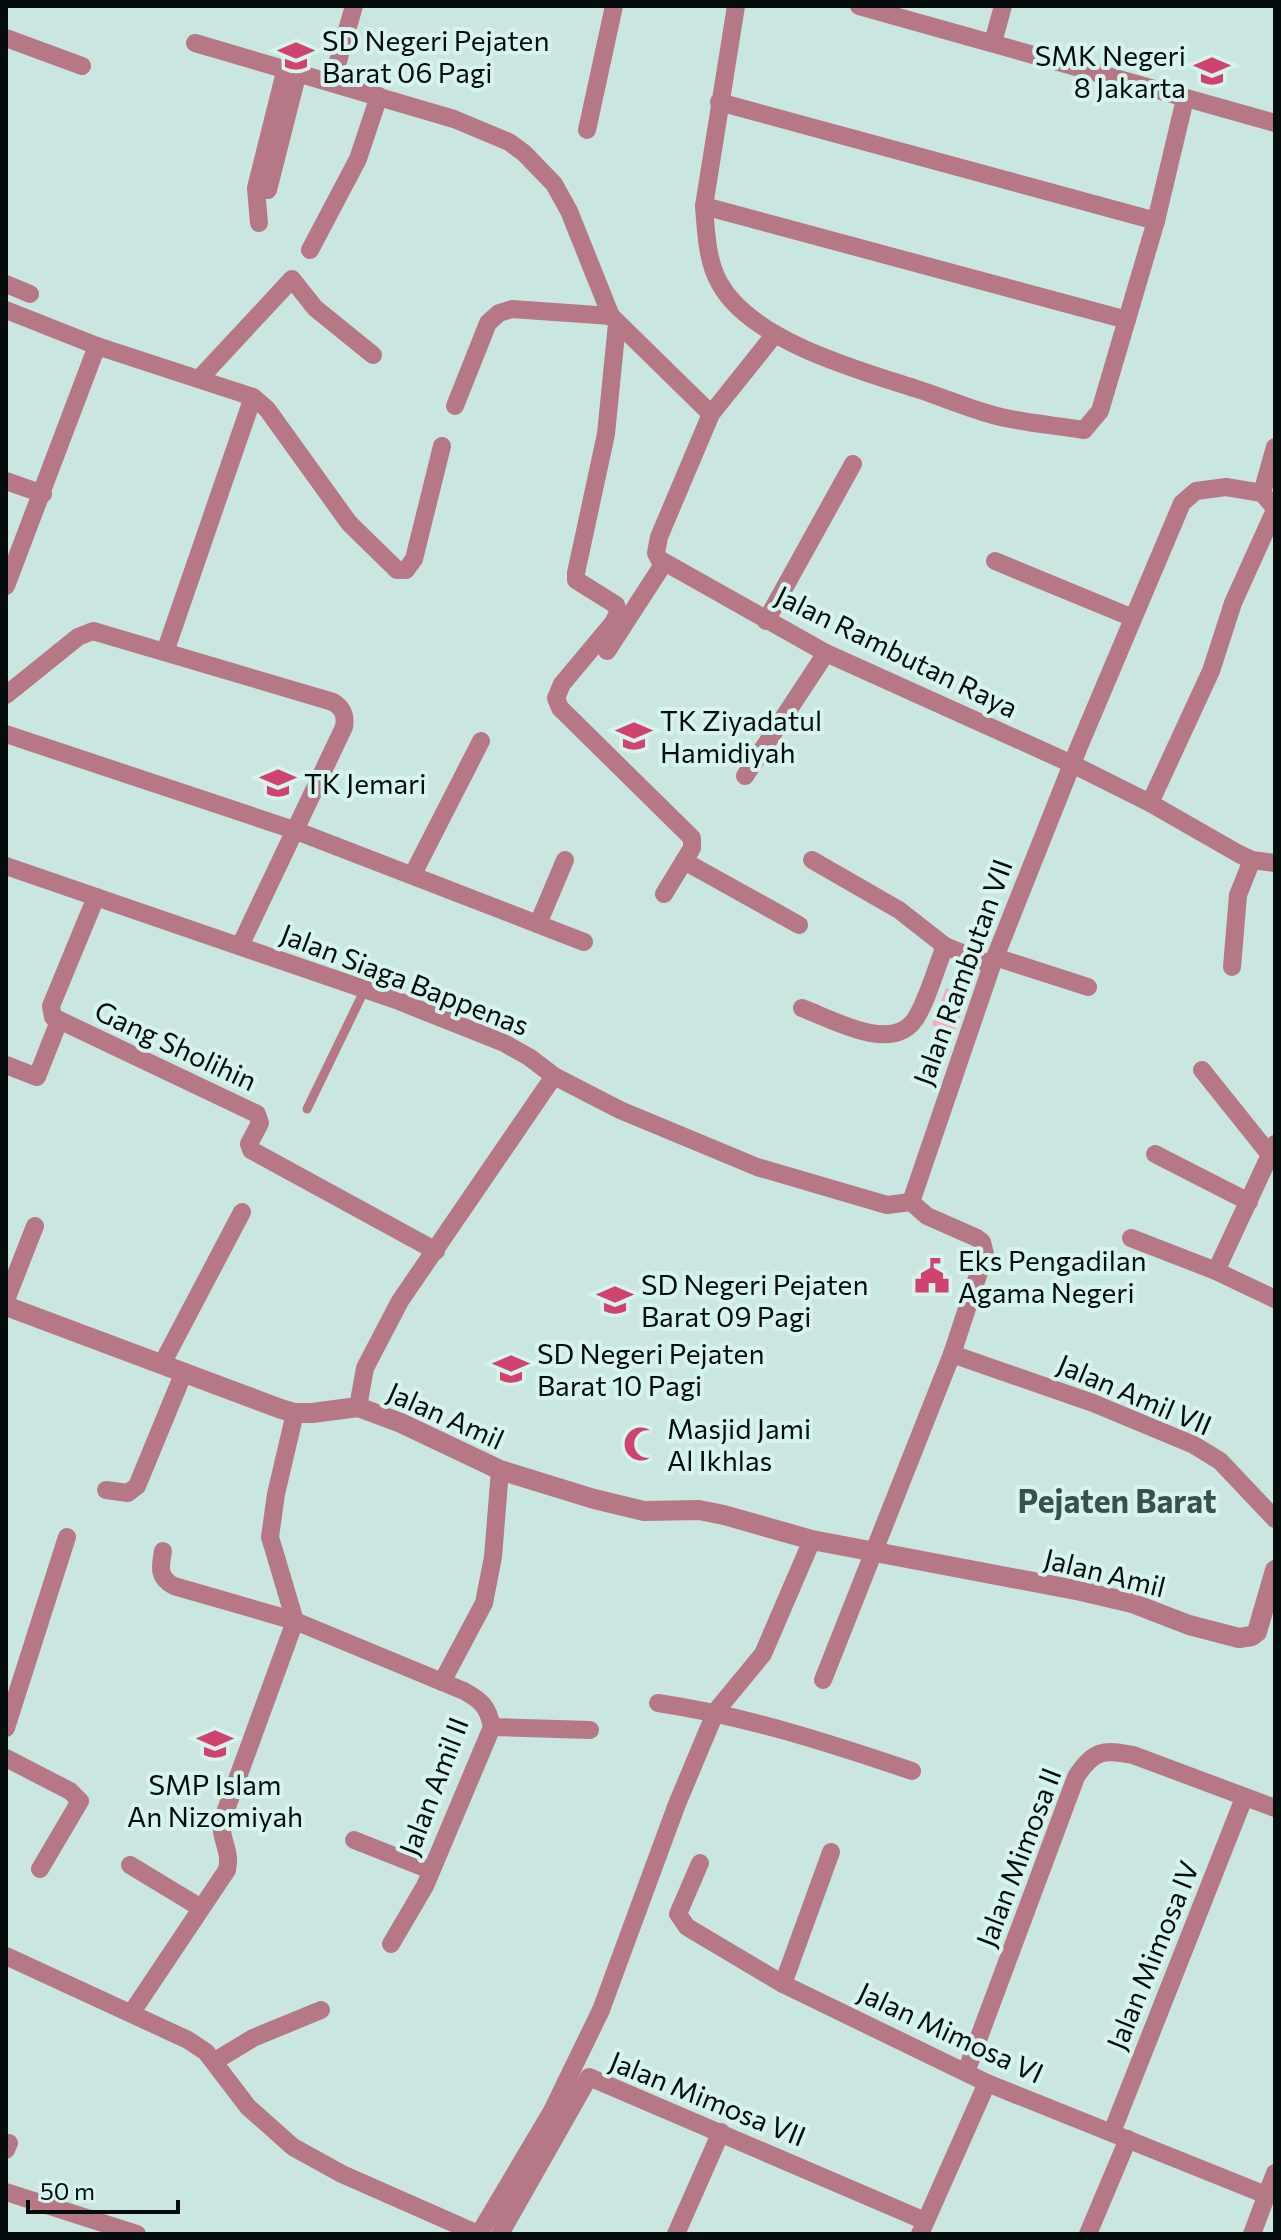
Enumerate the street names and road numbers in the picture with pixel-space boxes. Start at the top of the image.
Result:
street label: Jalan Rambutan Raya [770,578,1024,724]
street label: Jalan Rambutan VII [905,854,1019,1090]
street label: Jalan Siaga Bappenas [276,916,534,1042]
street label: Gang Sholihin [90,993,262,1097]
street label: Jalan Amil VII [1053,1346,1217,1442]
street label: Jalan Amil [382,1374,510,1456]
street label: Jalan Amil [1041,1541,1169,1603]
street label: Jalan Amil II [391,1712,475,1860]
street label: Jalan Mimosa II [968,1763,1068,1951]
street label: Jalan Mimosa IV [1099,1856,1205,2054]
street label: Jalan Mimosa VI [853,1974,1049,2090]
street label: Jalan Mimosa VII [605,2043,811,2153]

